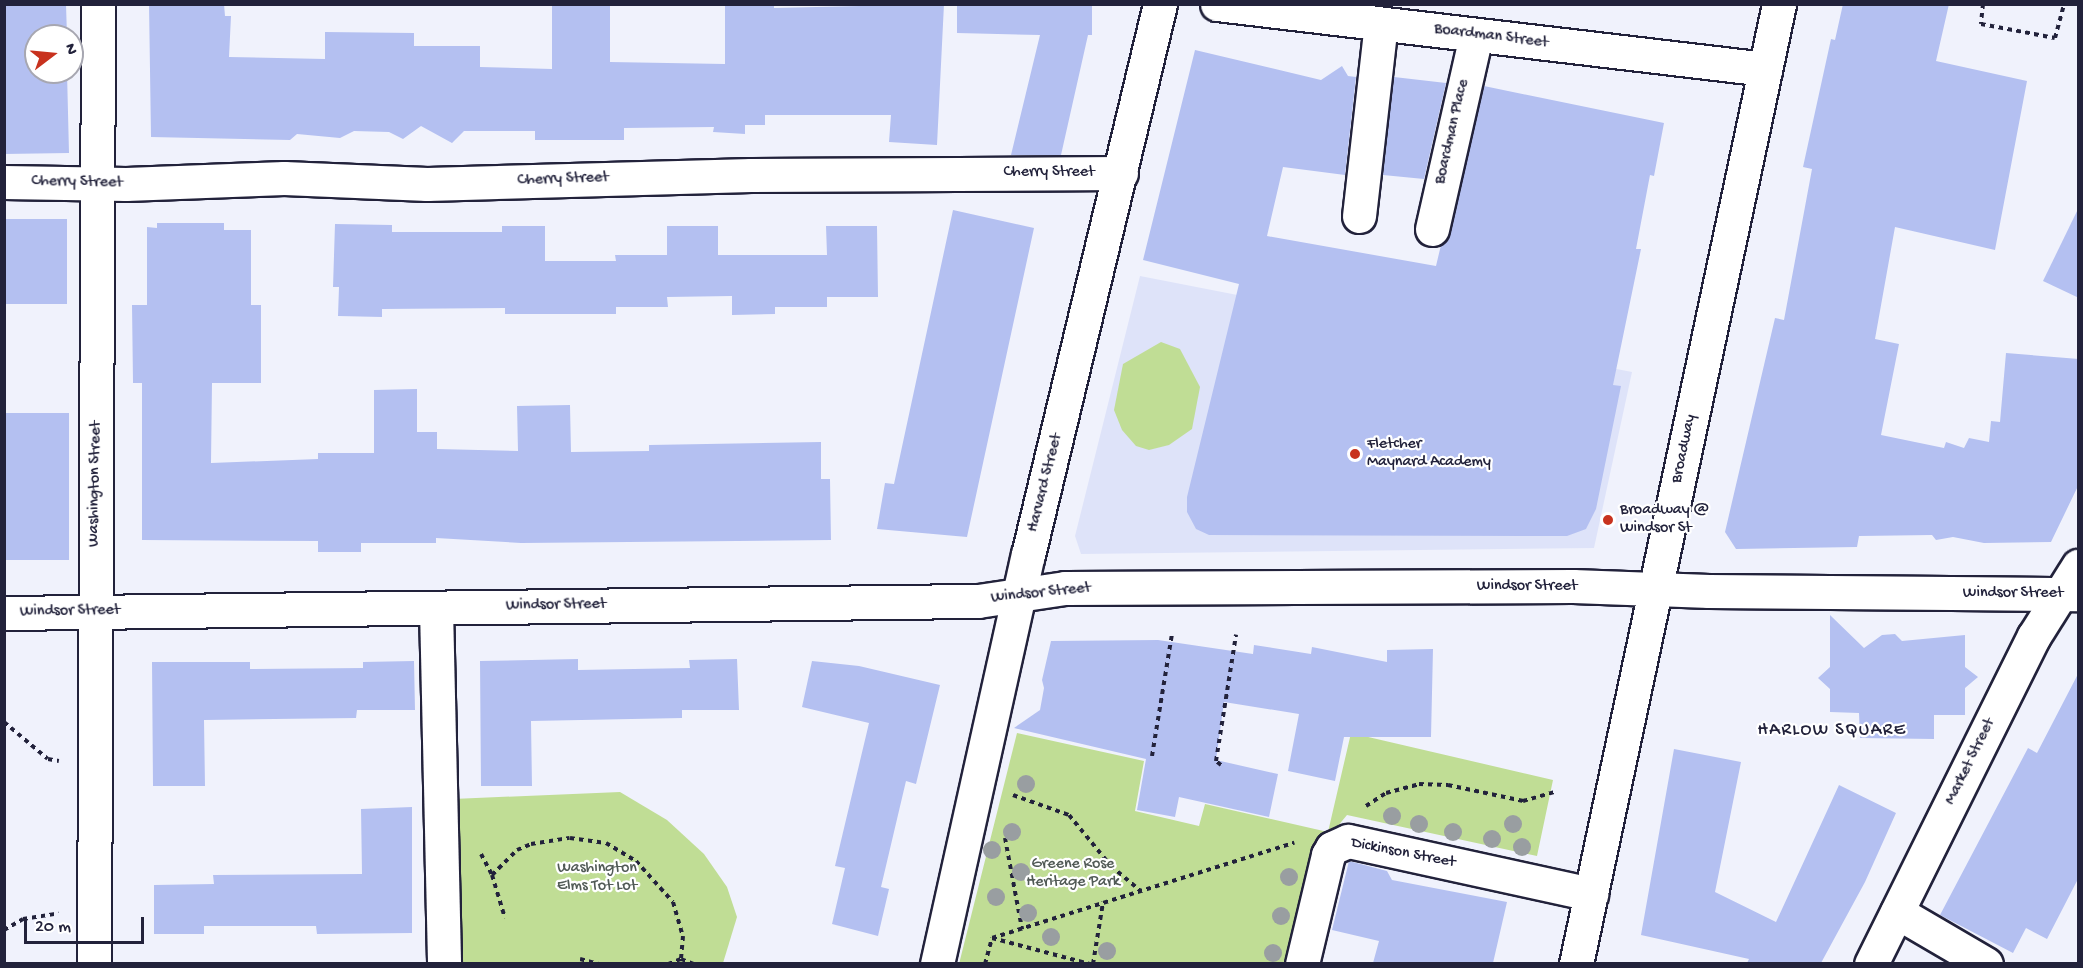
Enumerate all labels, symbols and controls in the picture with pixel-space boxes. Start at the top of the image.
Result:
street label: Boardman Street [1433,20,1549,54]
north arrow [24,24,84,84]
text: N [59,42,80,57]
street label: Boardman Place [1432,78,1474,186]
street label: Cherry Street [1003,163,1095,183]
street label: Cherry Street [517,169,609,191]
street label: Cherry Street [31,173,123,193]
street label: Broadway [1668,413,1702,485]
street label: Washington Street [85,421,107,547]
street label: Harvard Street [1024,432,1068,534]
place label: Fletcher Maynard Academy [1367,435,1491,473]
marker: Fletcher Maynard Academy [1348,447,1362,461]
place label: Broadway @ Windsor St [1620,501,1709,539]
marker: Broadway @ Windsor St [1601,513,1615,527]
street label: Windsor Street [1477,577,1577,597]
street label: Windsor Street [990,579,1092,609]
street label: Windsor Street [1963,584,2063,604]
street label: Windsor Street [506,596,606,616]
street label: Windsor Street [20,602,120,622]
street label: Market Street [1942,716,2000,808]
district label: HARLOW SQUARE [1758,720,1906,742]
street label: Dickinson Street [1349,834,1457,874]
park label: Greene Rose Heritage Park [1026,855,1120,893]
park label: Washington Elms Tot Lot [557,859,637,897]
scale bar [27,905,147,943]
text: 20 m [35,917,71,938]

